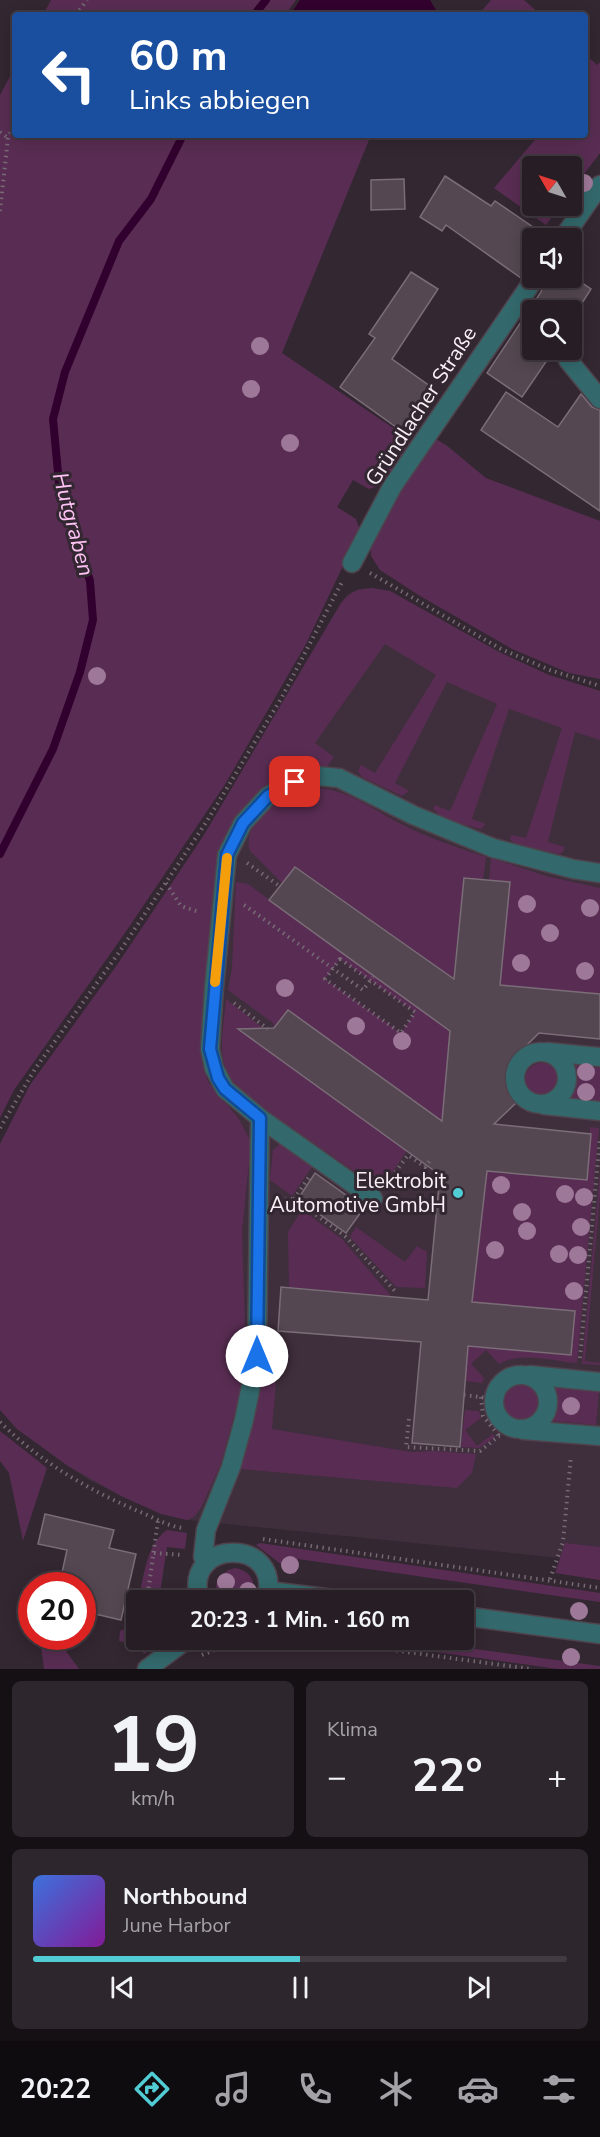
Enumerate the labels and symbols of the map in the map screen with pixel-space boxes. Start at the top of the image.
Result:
north arrow [522,156,582,216]
street label: Gründlacher Straße [359,321,483,491]
water label: Hutgraben [45,469,101,579]
pin [269,756,320,807]
place label: Elektrobit Automotive GmbH [270,1167,447,1219]
marker: Elektrobit Automotive GmbH [451,1186,465,1200]
position arrow [225,1324,289,1388]
speed limit sign: 20 [18,1572,96,1650]

